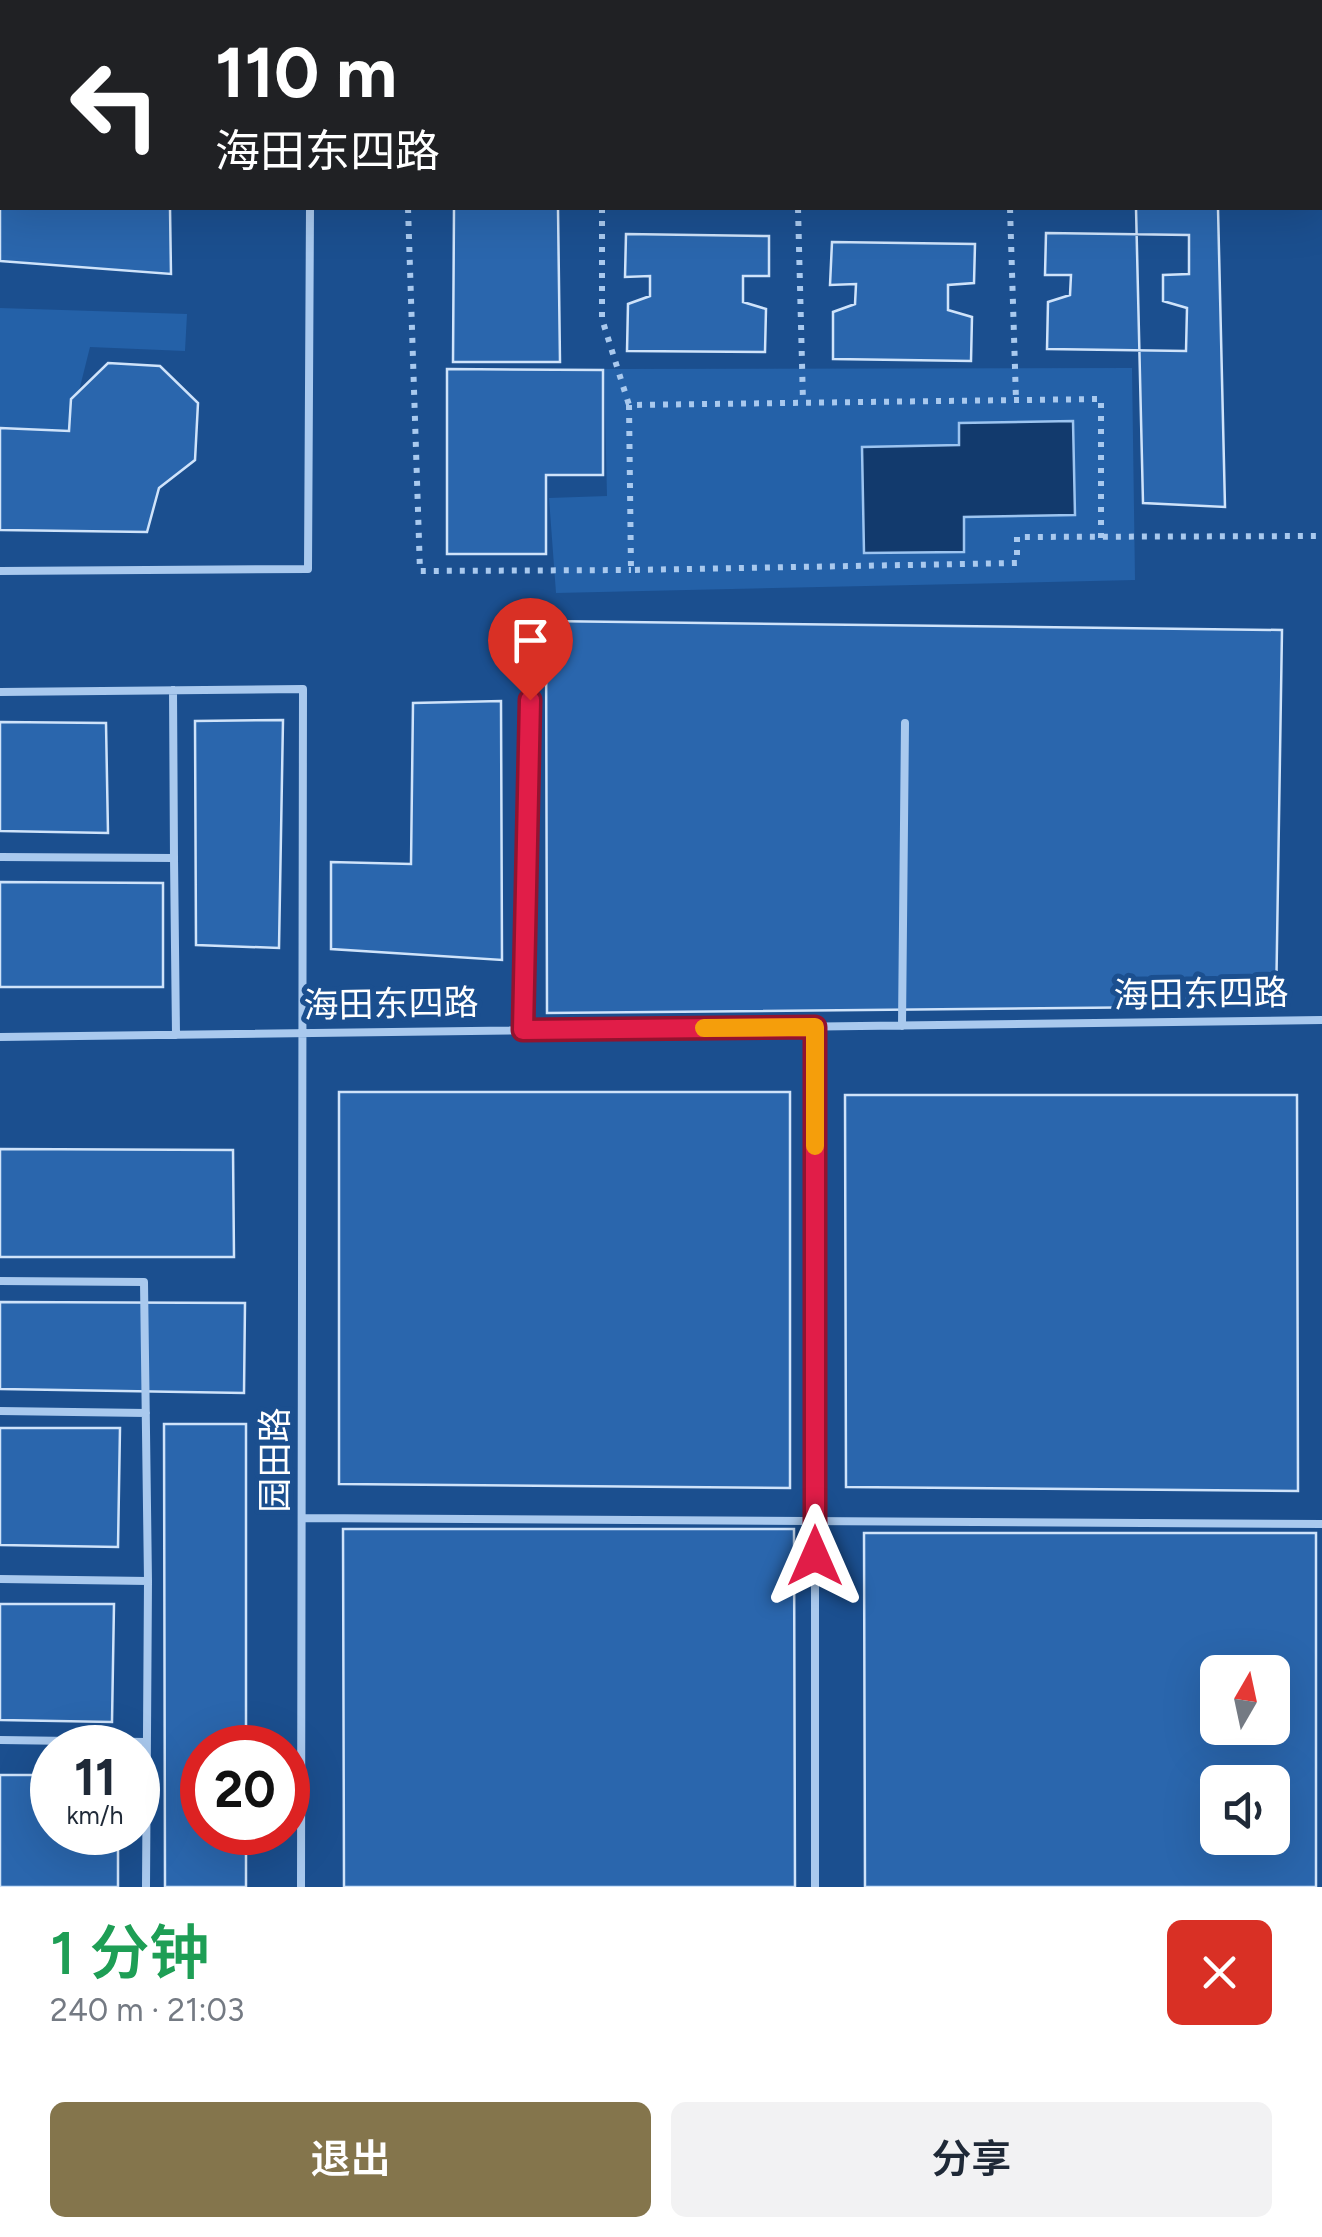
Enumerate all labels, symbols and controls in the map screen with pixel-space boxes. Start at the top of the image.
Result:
text: 110 m [215,30,397,115]
icon: left [50,40,180,170]
text: 海田东四路 [215,124,440,178]
pin [488,598,573,701]
icon: arrive [503,613,558,668]
street label: 海田东四路 [1113,971,1289,1017]
street label: 海田东四路 [303,981,479,1027]
street label: 园田路 [254,1407,296,1513]
position arrow [763,1504,867,1608]
north arrow [1200,1655,1290,1745]
map controls [1200,1655,1290,1855]
speed limit sign: 20 [180,1725,310,1855]
text: 11 [74,1747,116,1808]
button: sound [1200,1765,1290,1855]
text: km/h [66,1800,124,1830]
text: 1 分钟 [50,1917,210,1989]
button: close [1167,1920,1272,2025]
text: 240 m · 21:03 [50,1991,244,2029]
button: 退出 [50,2102,651,2217]
button: 分享 [671,2102,1272,2217]

